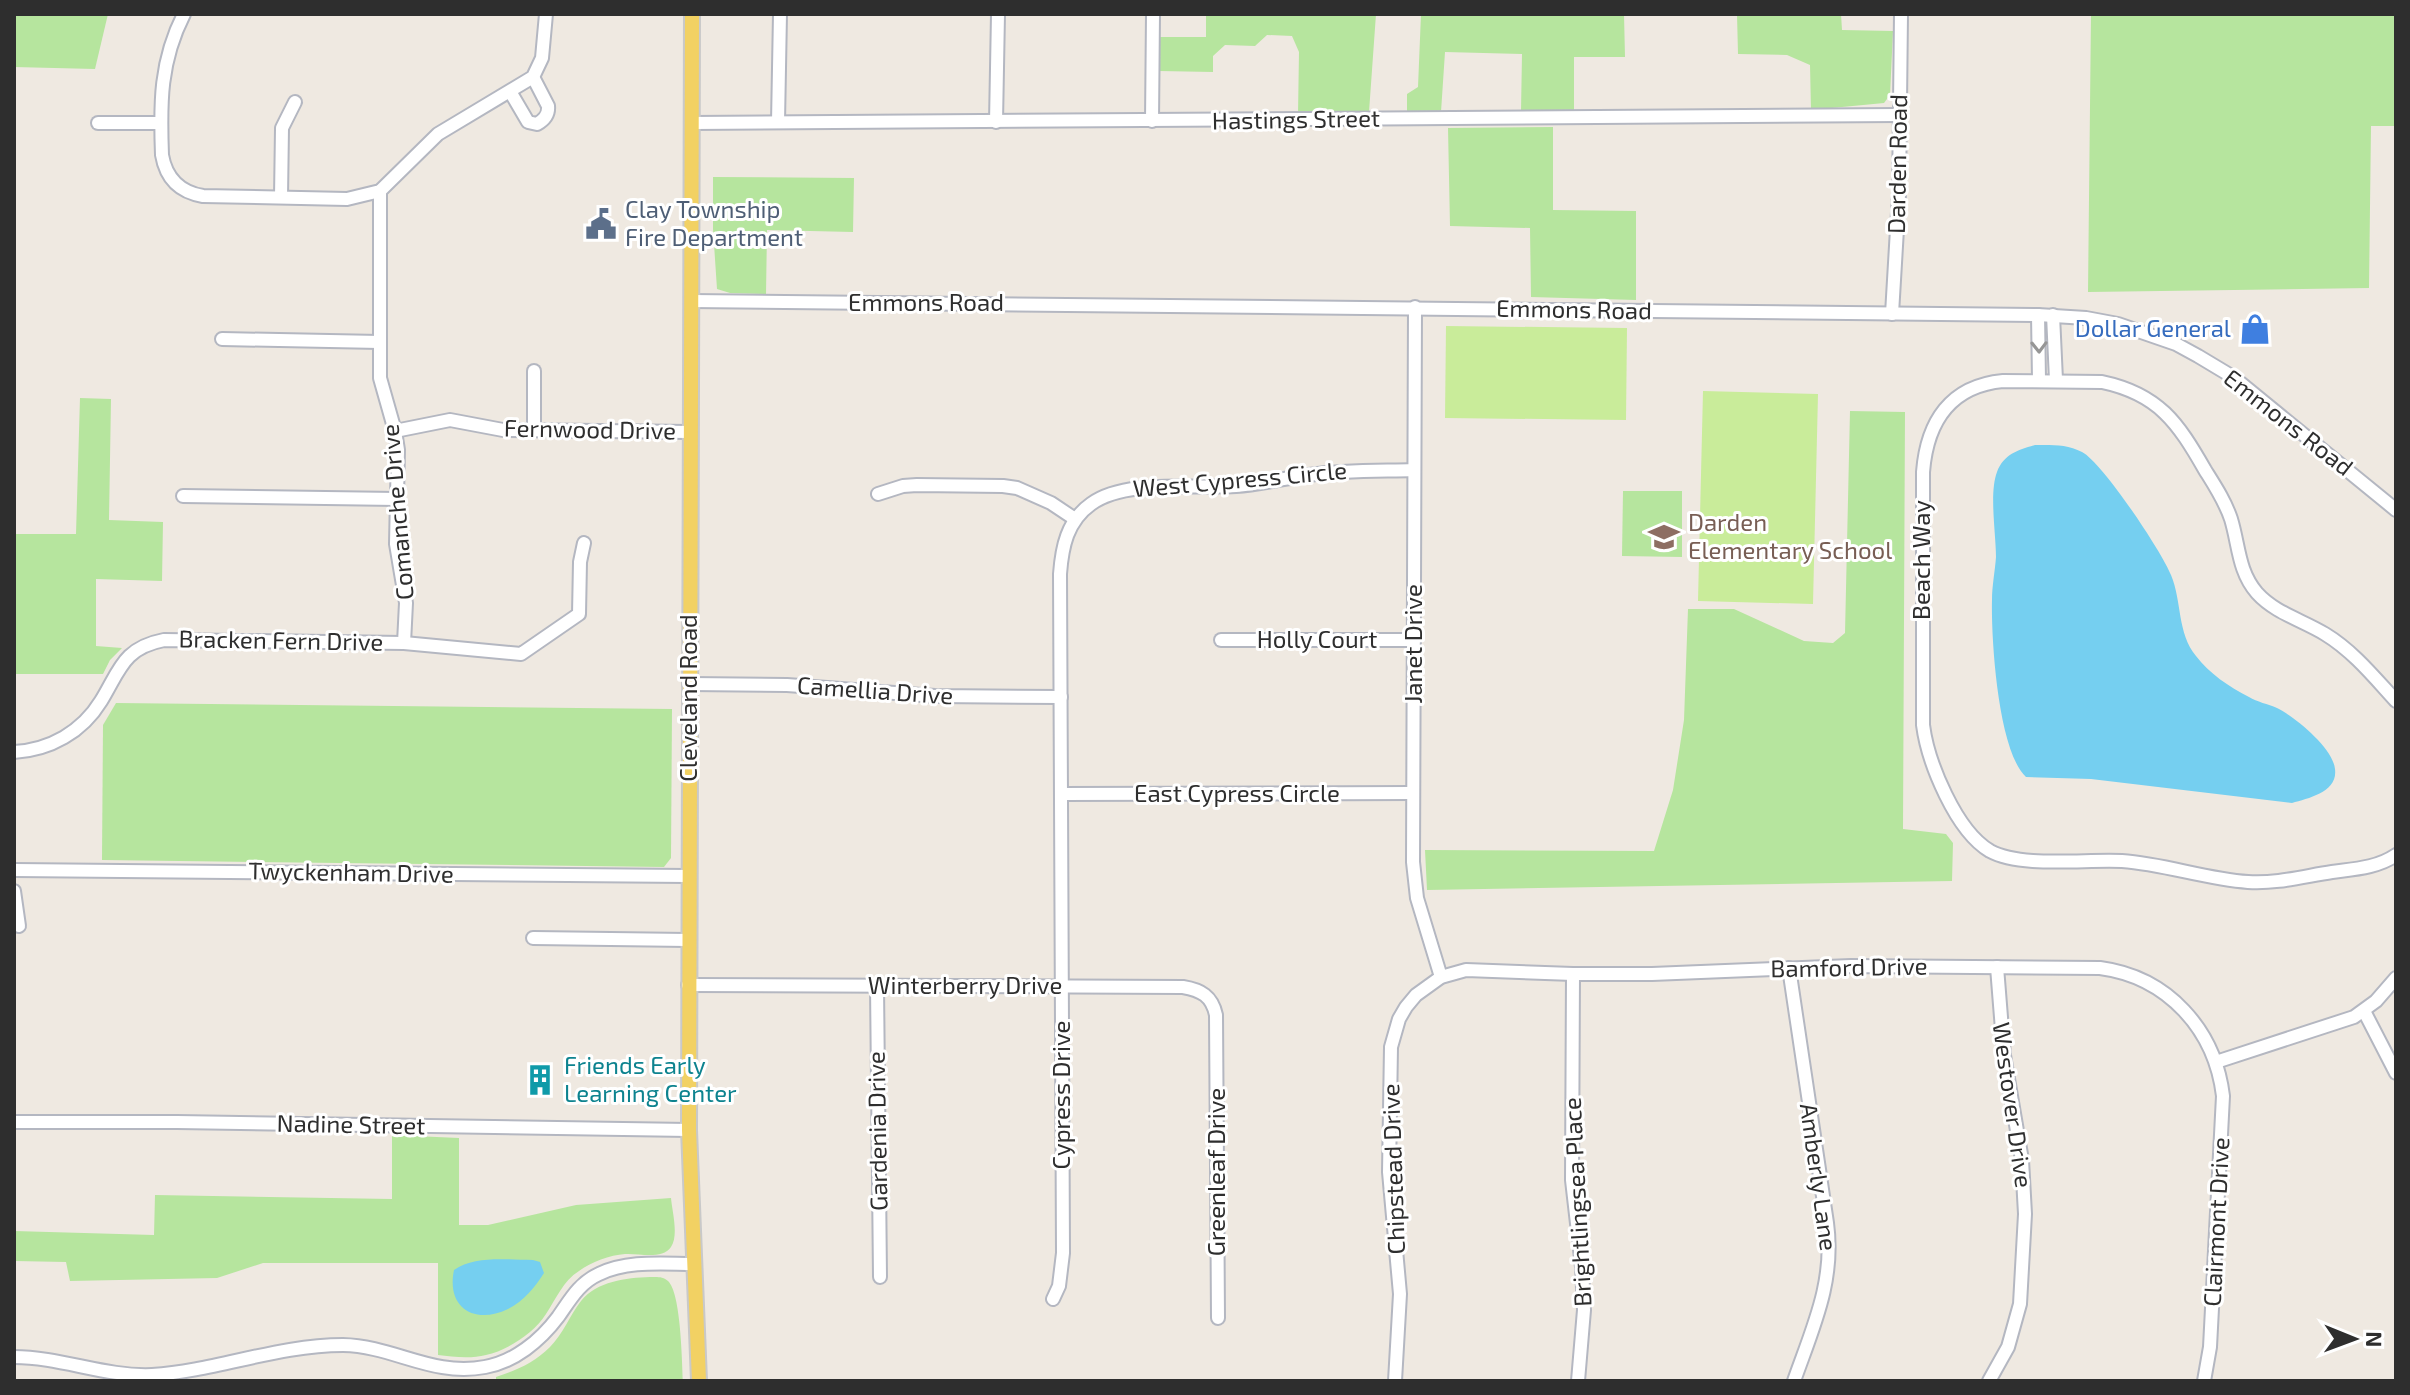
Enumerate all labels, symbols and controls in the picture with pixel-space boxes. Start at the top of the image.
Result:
street label: Darden Road [1881,94,1912,234]
street label: Hastings Street [1212,103,1380,134]
place label: Clay Township Fire Department [625,194,803,251]
public building icon: Clay Township Fire Department [584,207,618,241]
street label: Emmons Road [848,287,1004,316]
street label: Emmons Road [1496,293,1652,324]
shop icon: Dollar General [2238,312,2272,346]
place label: Dollar General [2075,313,2231,342]
one-way arrow [2030,341,2047,354]
street label: Emmons Road [2219,362,2359,481]
street label: Fernwood Drive [504,413,676,444]
street label: Comanche Drive [374,423,419,601]
street label: West Cypress Circle [1132,455,1348,502]
street label: Beach Way [1906,500,1935,620]
place label: Darden Elementary School [1688,507,1892,564]
school or university icon: Darden Elementary School [1647,520,1681,554]
street label: Janet Drive [1398,584,1427,704]
street label: Cleveland Road [673,614,702,782]
street label: Bracken Fern Drive [178,623,384,656]
street label: Holly Court [1257,624,1377,653]
street label: Camellia Drive [796,670,954,709]
street label: East Cypress Circle [1134,778,1340,807]
street label: Twyckenham Drive [248,855,454,888]
street label: Bamford Drive [1770,951,1928,982]
street label: Winterberry Drive [868,970,1062,999]
street label: Westover Drive [1988,1020,2039,1189]
street label: Cypress Drive [1046,1021,1075,1170]
place label: Friends Early Learning Center [564,1050,737,1107]
street label: Gardenia Drive [861,1051,892,1211]
building icon: Friends Early Learning Center [523,1063,557,1097]
street label: Chipstead Drive [1375,1083,1410,1255]
street label: Greenleaf Drive [1201,1088,1230,1256]
street label: Brightlingsea Place [1557,1097,1596,1308]
street label: Amberly Lane [1795,1101,1844,1252]
street label: Nadine Street [276,1108,426,1139]
street label: Clairmont Drive [2197,1136,2234,1307]
north arrow [2314,1299,2394,1379]
text: N [2362,1331,2388,1348]

